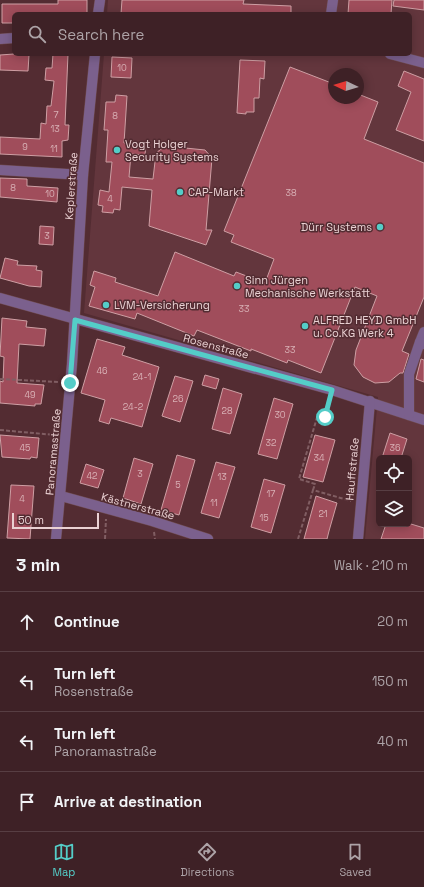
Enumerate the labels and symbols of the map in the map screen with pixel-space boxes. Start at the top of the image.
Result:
house number: 10 [117,62,127,74]
north arrow [328,68,364,104]
house number: 7 [53,109,59,121]
house number: 8 [112,110,118,122]
house number: 13 [50,123,60,135]
place label: Vogt Holger Security Systems [125,137,219,164]
house number: 9 [22,141,28,153]
house number: 11 [50,143,58,155]
marker: Vogt Holger Security Systems [112,145,122,155]
street label: Keplerstraße [62,152,80,220]
house number: 8 [10,182,16,194]
place label: CAP-Markt [188,185,244,199]
marker: CAP-Markt [175,187,185,197]
house number: 38 [285,187,297,199]
house number: 10 [45,188,55,200]
house number: 4 [107,193,113,205]
place label: Dürr Systems [301,220,372,234]
marker: Dürr Systems [375,222,385,232]
house number: 3 [44,230,50,242]
place label: Sinn Jürgen Mechanische Werkstatt [245,273,370,300]
marker: Sinn Jürgen Mechanische Werkstatt [232,281,242,291]
place label: LVM-Versicherung [114,298,210,312]
marker: LVM-Versicherung [101,300,111,310]
house number: 33 [239,303,249,315]
place label: ALFRED HEYD GmbH u. Co.KG Werk 4 [313,313,416,340]
marker: ALFRED HEYD GmbH u. Co.KG Werk 4 [300,321,310,331]
street label: Rosenstraße [182,331,250,361]
house number: 33 [285,344,295,356]
house number: 46 [96,365,108,377]
house number: 24-1 [133,371,152,383]
route end [61,374,79,392]
house number: 49 [24,389,36,401]
house number: 26 [173,393,184,405]
house number: 24-2 [123,401,143,413]
house number: 28 [221,405,233,417]
street label: Panoramastraße [42,408,64,496]
route start [316,408,334,426]
house number: 30 [274,409,286,421]
house number: 32 [266,437,276,449]
street label: Hauffstraße [342,437,362,501]
house number: 45 [19,442,31,454]
house number: 36 [390,442,401,454]
house number: 34 [313,452,325,464]
house number: 3 [137,468,143,480]
house number: 42 [86,470,98,482]
house number: 13 [217,471,227,483]
house number: 5 [175,479,181,491]
house number: 17 [267,488,275,500]
street label: Kästnerstraße [100,489,176,523]
house number: 4 [19,493,25,505]
house number: 11 [210,497,218,509]
house number: 21 [318,508,328,520]
scale bar [12,511,99,530]
house number: 15 [259,512,269,524]

